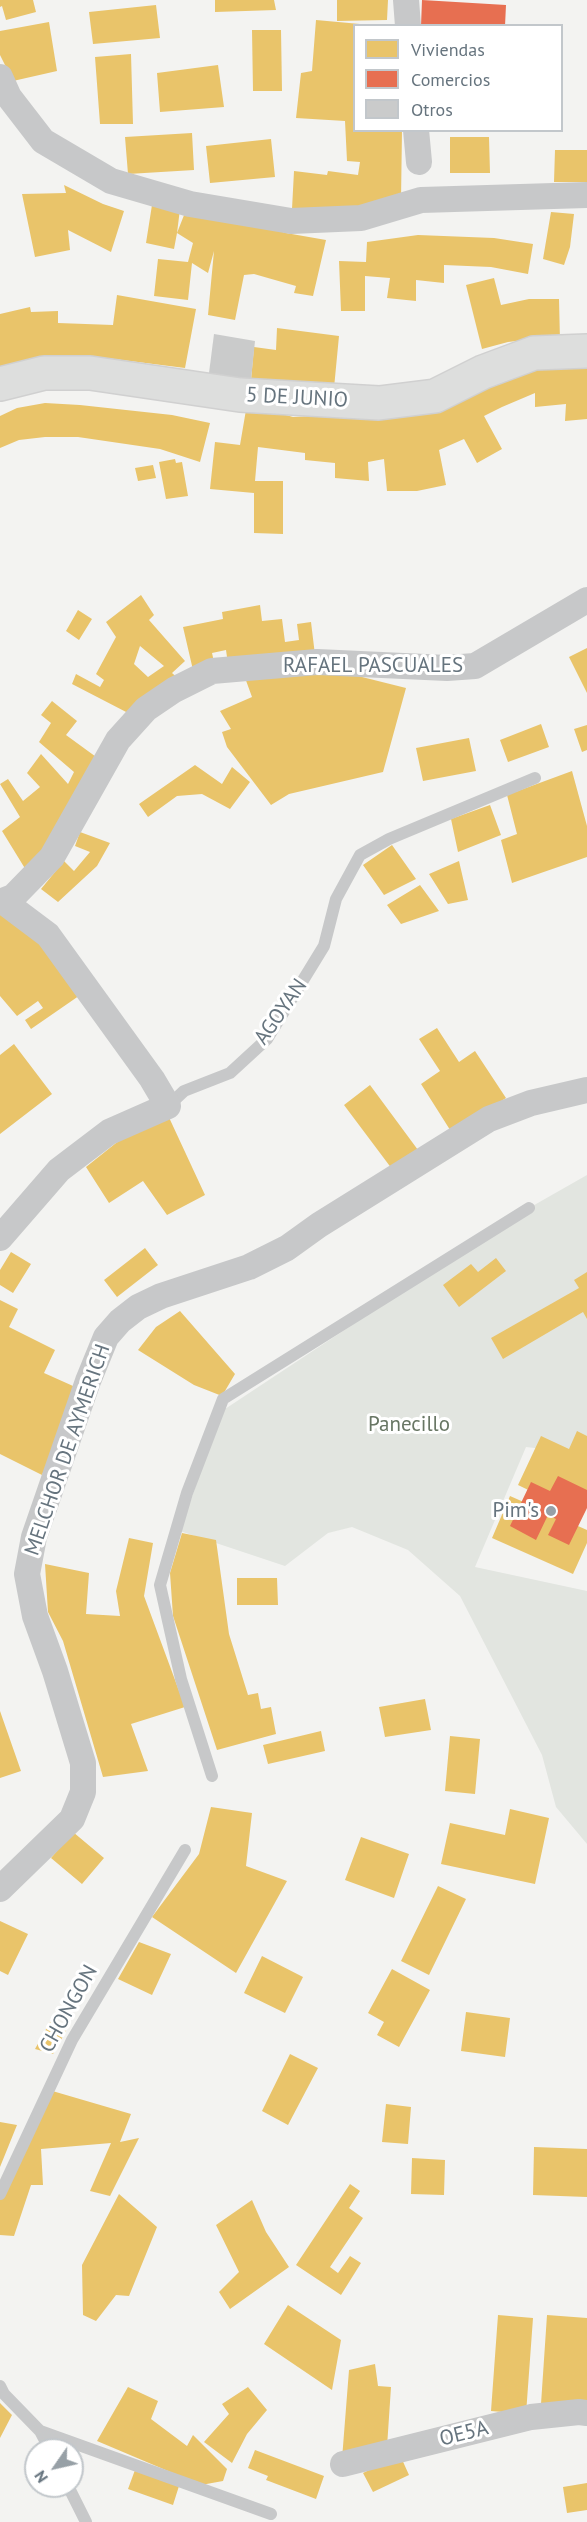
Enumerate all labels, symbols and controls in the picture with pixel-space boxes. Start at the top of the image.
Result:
legend [353,24,563,132]
text: Viviendas [411,38,485,61]
text: Comercios [411,68,490,91]
text: Otros [411,98,453,121]
street label: 5 DE JUNIO [245,383,349,413]
street label: RAFAEL PASCUALES [283,653,463,679]
street label: AGOYAN [249,974,313,1050]
street label: MELCHOR DE AYMERICH [20,1341,116,1559]
park label: Panecillo [368,1412,450,1438]
place label: Pim's [492,1498,539,1524]
marker: Pim's [544,1504,558,1518]
street label: CHONGON [35,1961,103,2057]
street label: OE5A [437,2416,491,2452]
north arrow [24,2438,84,2498]
text: N [30,2467,52,2487]

